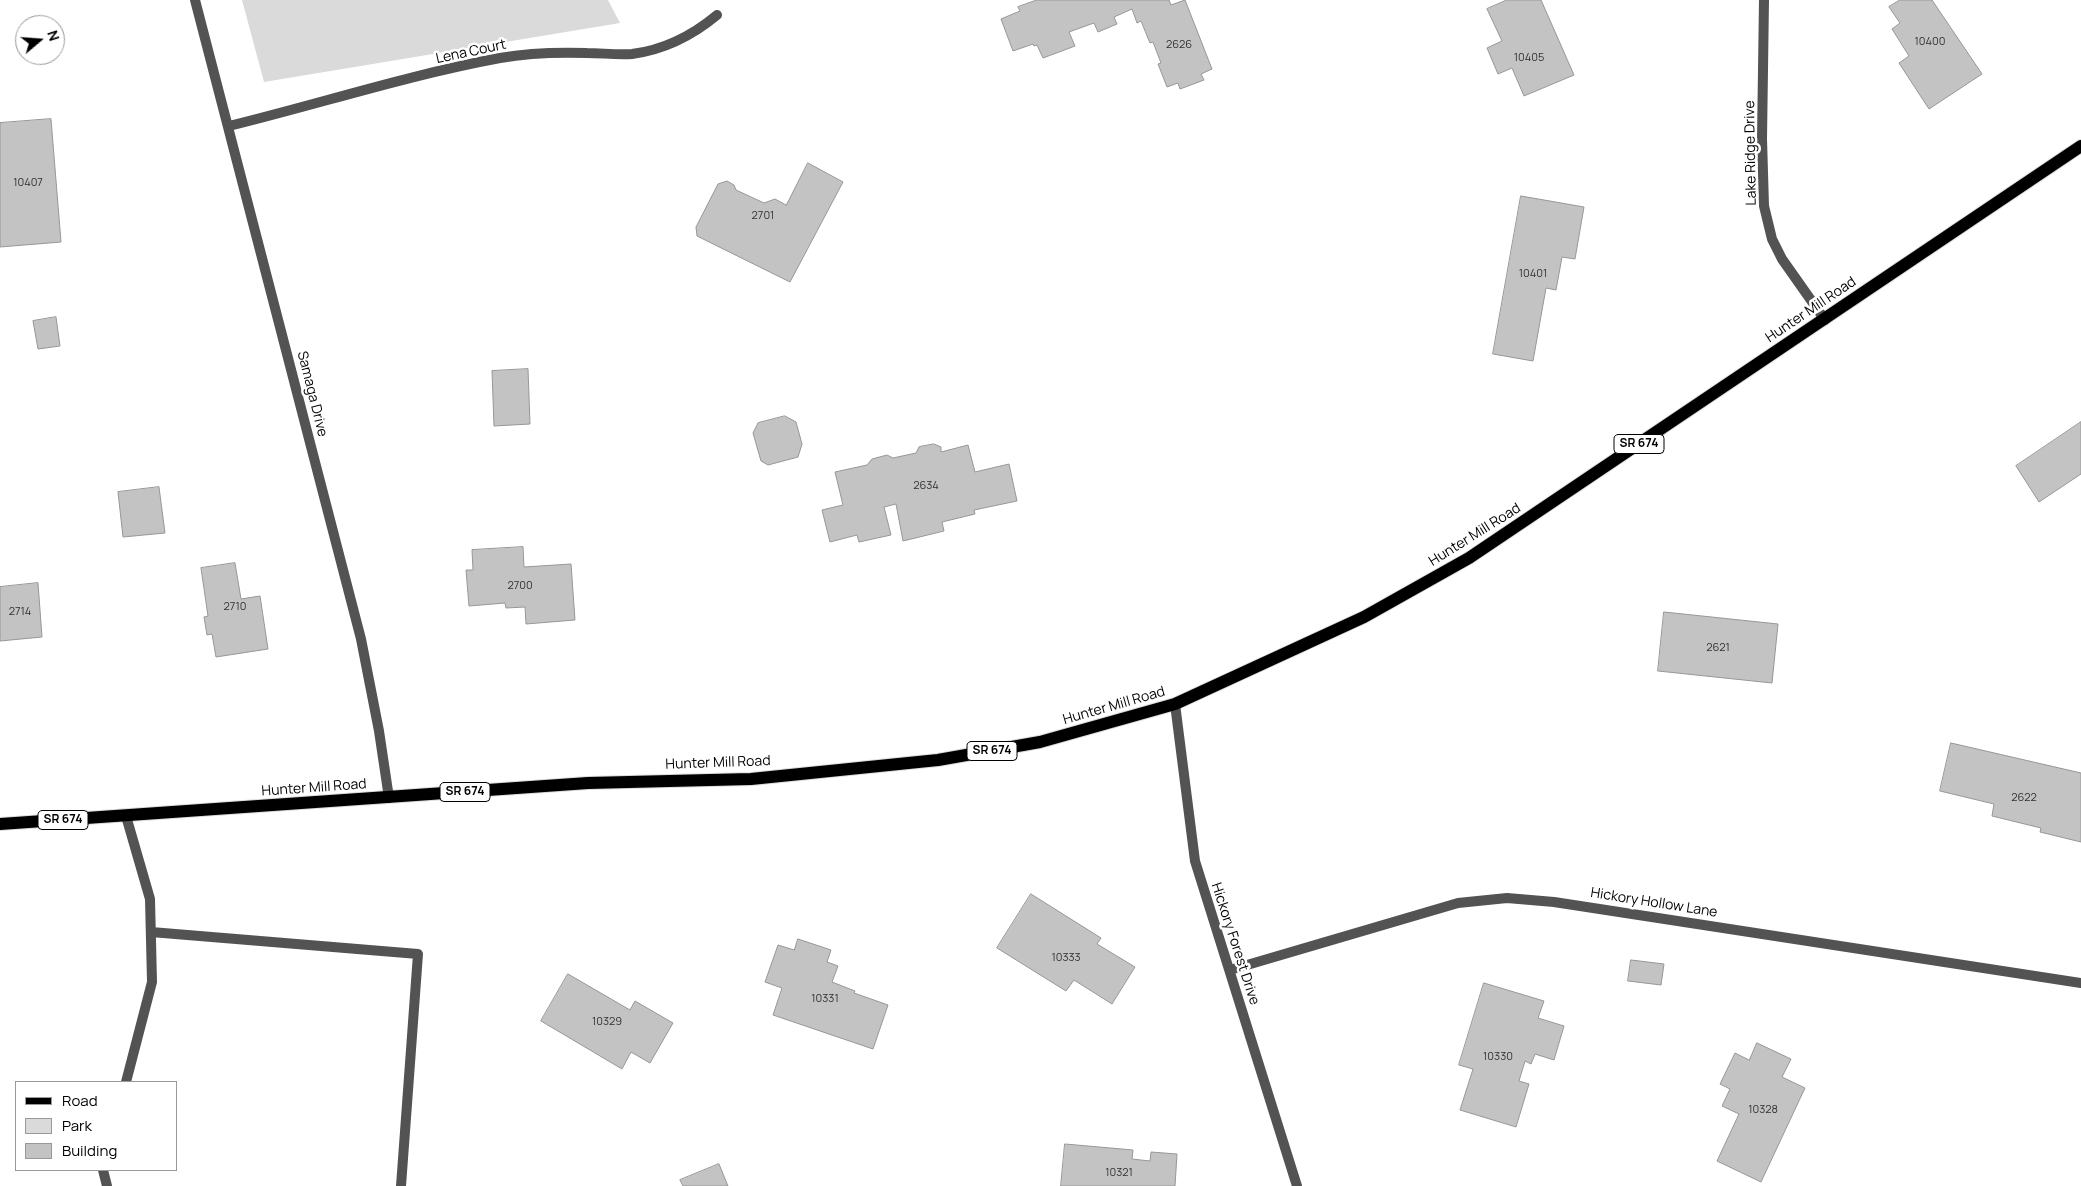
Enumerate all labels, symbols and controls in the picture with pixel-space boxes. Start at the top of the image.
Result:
north arrow [15,15,65,65]
text: N [43,28,64,43]
house number: 10400 [1915,35,1945,49]
street label: Lena Court [434,36,508,68]
house number: 2626 [1166,38,1192,52]
house number: 10405 [1514,51,1544,65]
street label: Lake Ridge Drive [1742,100,1760,206]
house number: 10407 [13,176,43,190]
house number: 2701 [752,209,774,223]
house number: 10401 [1519,267,1547,281]
street label: Hunter Mill Road [1763,274,1859,346]
street label: Samaga Drive [293,349,331,439]
road number: SR 674 [1614,434,1664,454]
house number: 2634 [913,479,939,493]
street label: Hunter Mill Road [1426,500,1524,570]
house number: 2700 [507,579,533,593]
house number: 2710 [224,600,246,614]
house number: 2714 [9,605,31,619]
house number: 2621 [1706,641,1730,655]
street label: Hunter Mill Road [1061,683,1167,729]
road number: SR 674 [967,741,1017,760]
street label: Hunter Mill Road [665,753,771,773]
street label: Hunter Mill Road [261,776,367,800]
road number: SR 674 [440,782,490,802]
house number: 2622 [2011,791,2037,805]
road number: SR 674 [38,810,88,830]
street label: Hickory Forest Drive [1207,881,1263,1007]
street label: Hickory Hollow Lane [1589,885,1719,921]
house number: 10333 [1051,951,1081,965]
house number: 10331 [811,992,839,1006]
house number: 10329 [592,1015,622,1029]
house number: 10330 [1483,1050,1513,1064]
legend [15,1081,178,1171]
text: Road [62,1090,98,1111]
house number: 10328 [1748,1103,1778,1117]
text: Park [62,1115,92,1136]
text: Building [62,1140,117,1161]
house number: 10321 [1105,1166,1133,1180]

